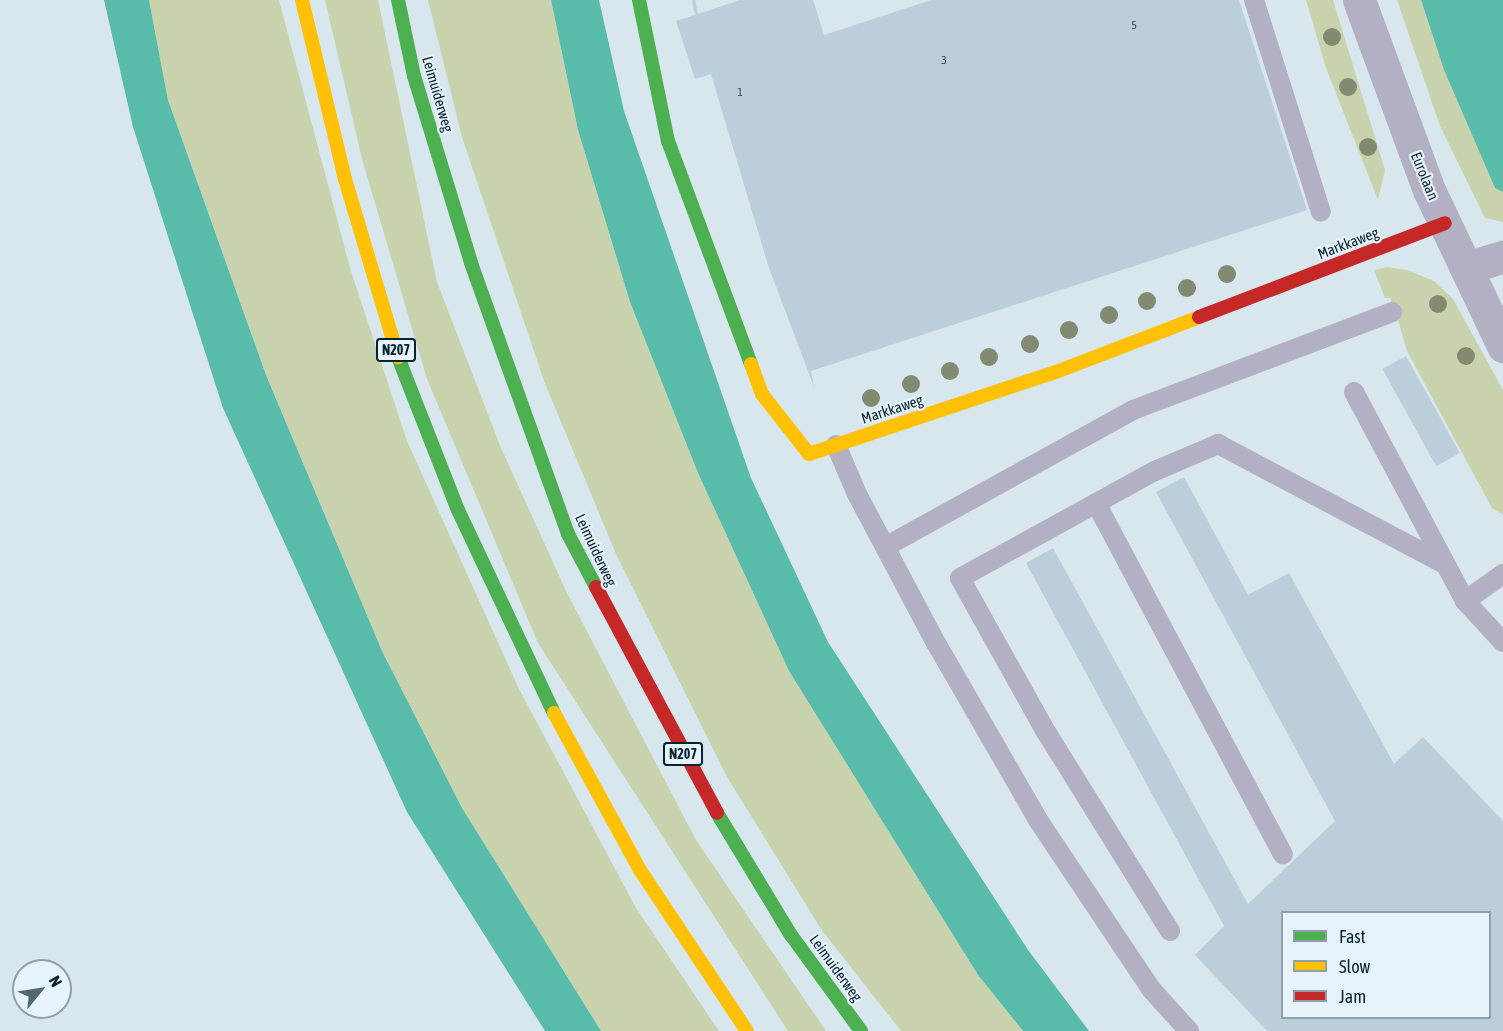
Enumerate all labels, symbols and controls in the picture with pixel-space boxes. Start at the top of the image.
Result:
house number: 5 [1131,19,1137,33]
street label: Leimuiderweg [419,54,457,134]
house number: 3 [941,54,947,68]
house number: 1 [737,86,743,100]
street label: Eurolaan [1407,149,1443,203]
street label: Markkaweg [1315,223,1381,263]
road number: N207 [375,339,417,361]
street label: Markkaweg [859,391,925,427]
street label: Leimuiderweg [571,511,621,589]
road number: N207 [662,743,704,765]
legend [1281,911,1491,1019]
text: Fast [1339,926,1366,947]
street label: Leimuiderweg [806,931,866,1005]
text: Slow [1339,956,1370,977]
north arrow [12,959,72,1019]
text: N [46,972,66,990]
text: Jam [1339,986,1366,1007]

